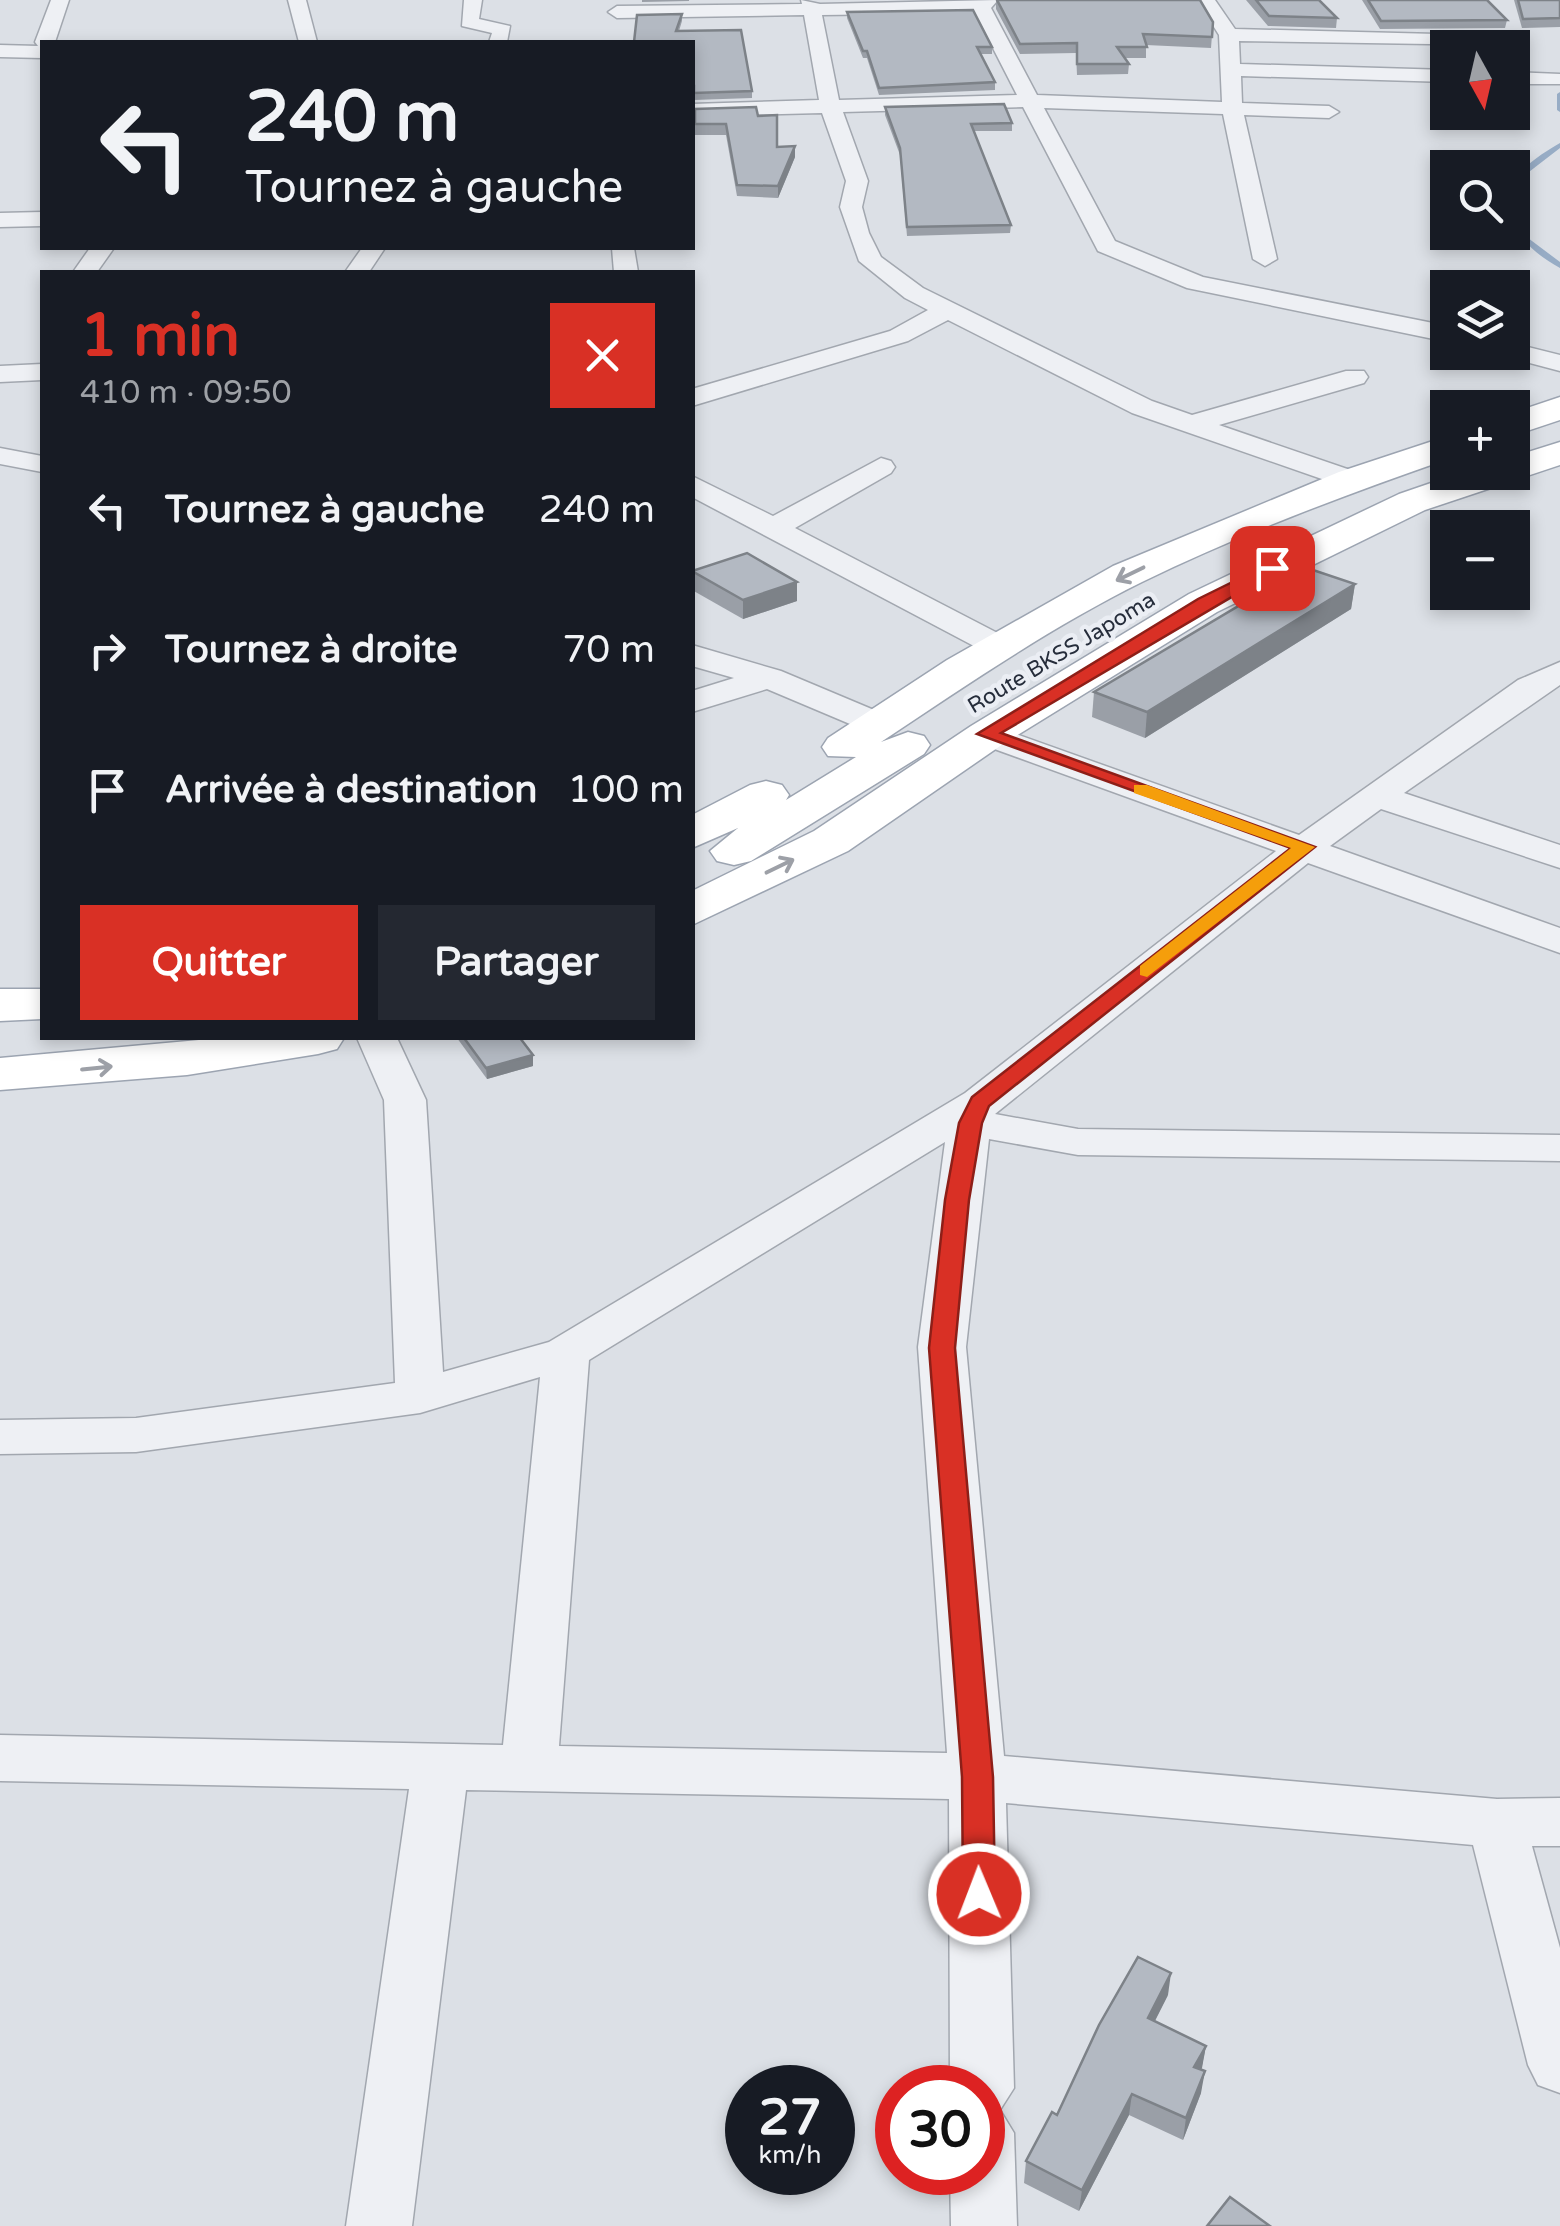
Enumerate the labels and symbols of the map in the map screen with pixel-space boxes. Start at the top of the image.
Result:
north arrow [1430,30,1530,130]
pin [1230,526,1315,611]
one-way arrow [1115,566,1145,585]
street label: Route BKSS Japoma [963,587,1160,719]
one-way arrow [764,856,794,875]
one-way arrow [81,1058,113,1077]
position arrow [927,1842,1031,1946]
speed limit sign: 30 [875,2065,1005,2195]

